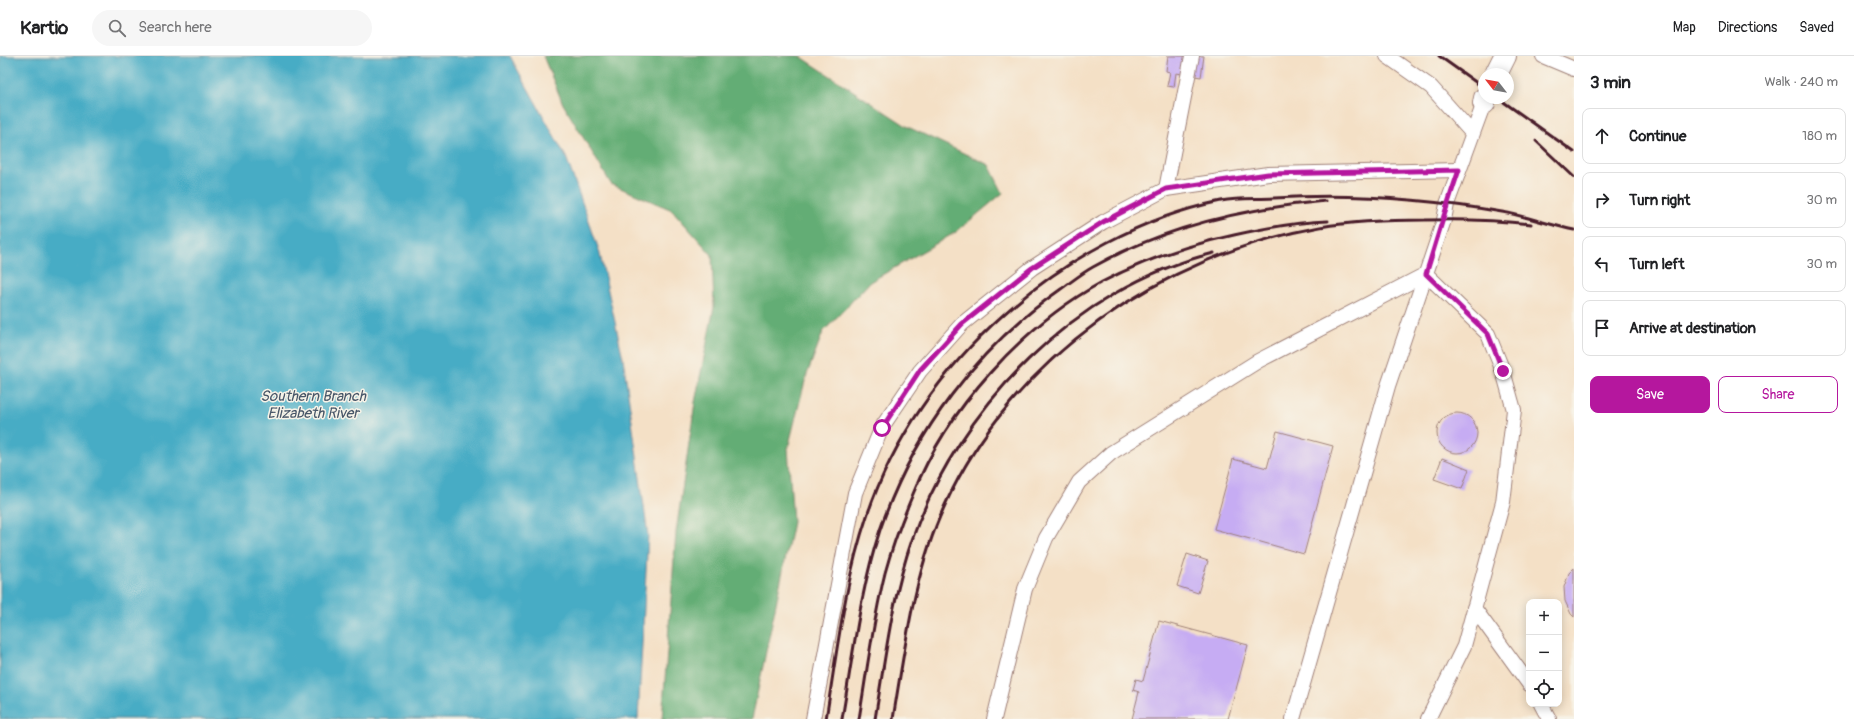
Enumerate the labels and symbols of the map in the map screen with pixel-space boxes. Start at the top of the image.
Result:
north arrow [1478,68,1514,104]
route end [1494,362,1512,380]
water label: Southern Branch Elizabeth River [260,387,367,423]
route start [873,419,891,437]

